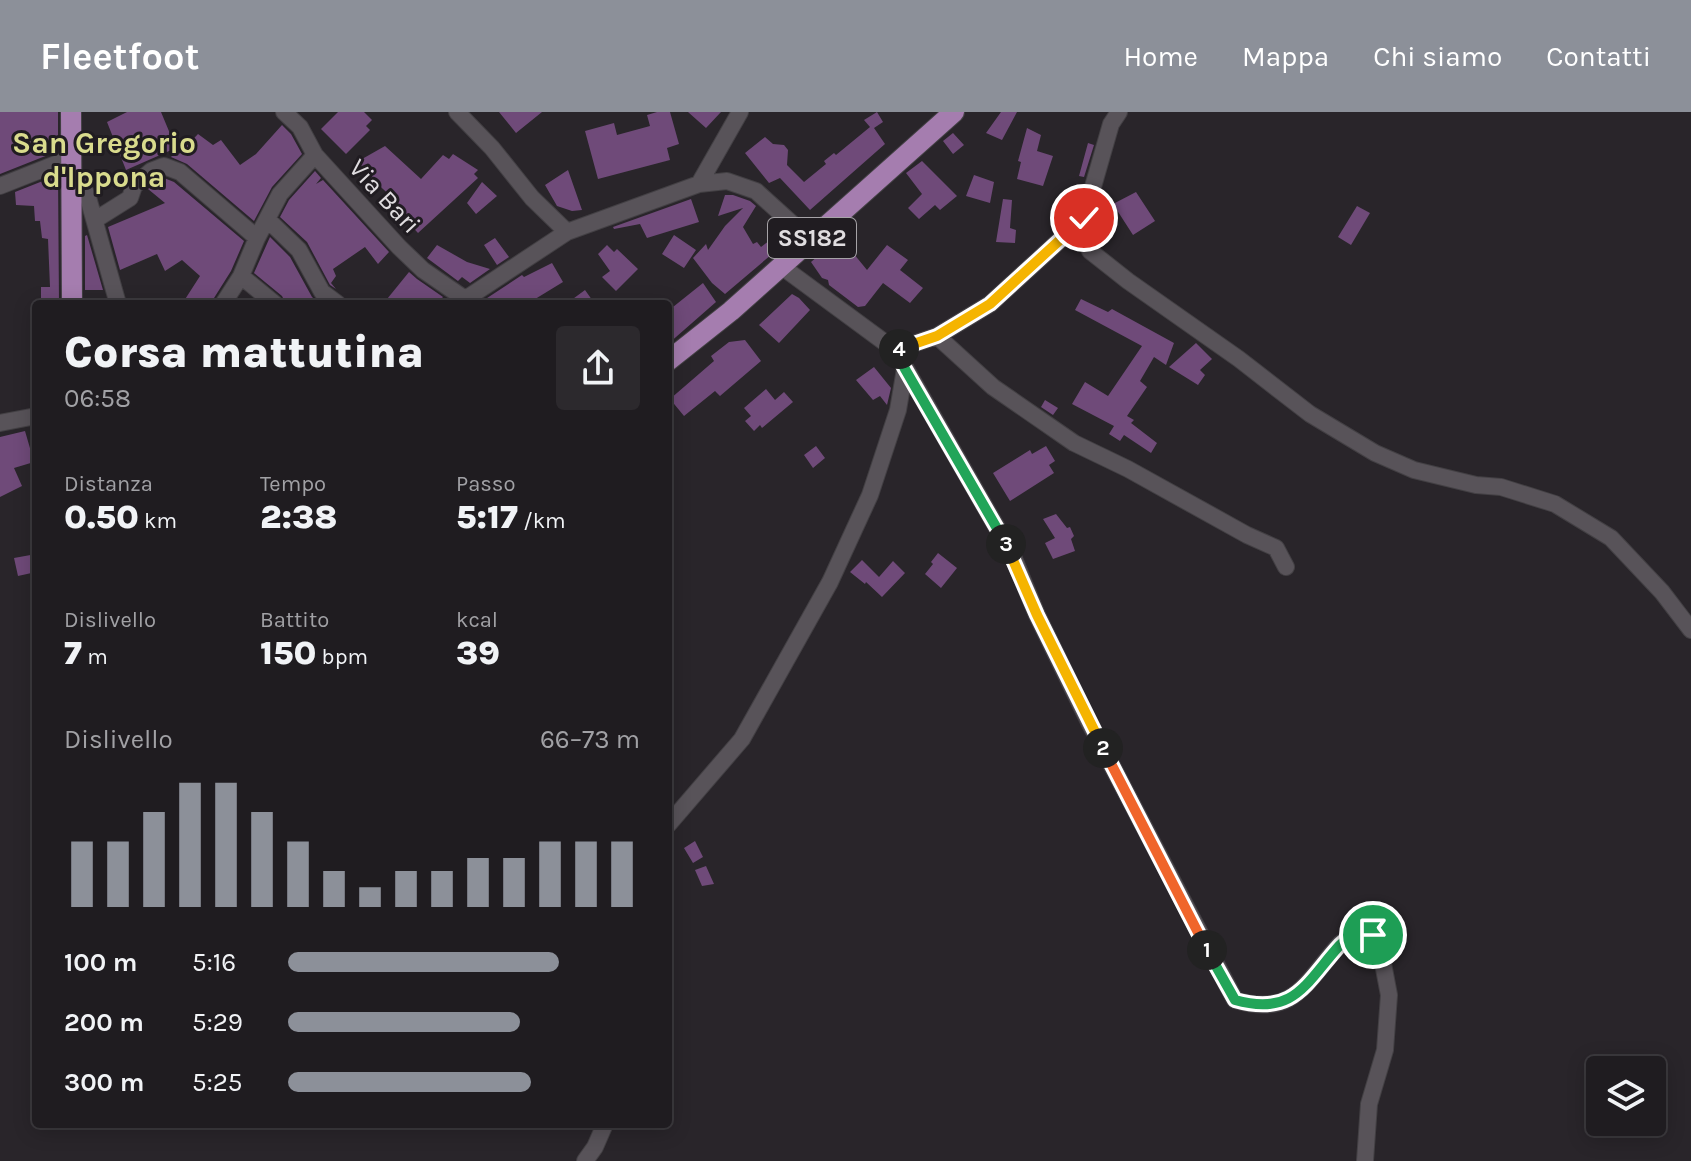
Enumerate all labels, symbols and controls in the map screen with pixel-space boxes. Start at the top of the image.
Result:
text: Fleetfoot [40,34,200,79]
text: Home [1123,40,1198,73]
text: Mappa [1242,40,1329,73]
text: Chi siamo [1373,40,1502,73]
text: Contatti [1546,40,1651,73]
district label: San Gregorio d'Ippona [12,125,196,195]
street label: Via Bari [342,153,427,240]
pin [1050,184,1118,252]
icon: check [1062,196,1106,240]
road number: SS182 [768,218,856,258]
button: share [556,326,640,410]
text: Corsa mattutina [64,327,424,378]
pin: 4 [879,329,919,369]
text: 4 [892,336,906,362]
text: 06:58 [64,383,131,414]
text: Distanza [64,471,153,497]
text: Tempo [260,471,326,497]
text: Passo [456,471,515,497]
text: 0.50 [64,497,139,537]
text: 2:38 [260,497,337,537]
text: 5:17 [456,497,518,537]
text: km [139,508,177,534]
text: /km [518,508,566,534]
pin: 3 [986,524,1026,564]
text: 3 [999,531,1013,557]
text: Dislivello [64,607,156,633]
text: Battito [260,607,329,633]
text: kcal [456,607,498,633]
text: 7 [64,633,82,673]
text: 150 [260,633,316,673]
text: 39 [456,633,500,673]
text: m [82,644,108,670]
text: bpm [316,644,368,670]
text: Dislivello [64,724,173,755]
text: 66–73 m [540,724,640,755]
pin: 2 [1083,728,1123,768]
text: 2 [1096,735,1110,761]
pin [1339,901,1407,969]
icon: arrive [1351,913,1395,957]
pin: 1 [1187,930,1227,970]
text: 1 [1203,937,1211,963]
text: 100 m [64,947,137,978]
text: 5:16 [192,947,236,978]
text: 200 m [64,1007,144,1038]
text: 5:29 [192,1007,243,1038]
map controls [1586,1056,1666,1136]
button: layers [1586,1056,1666,1136]
text: 300 m [64,1067,144,1098]
text: 5:25 [192,1067,242,1098]

